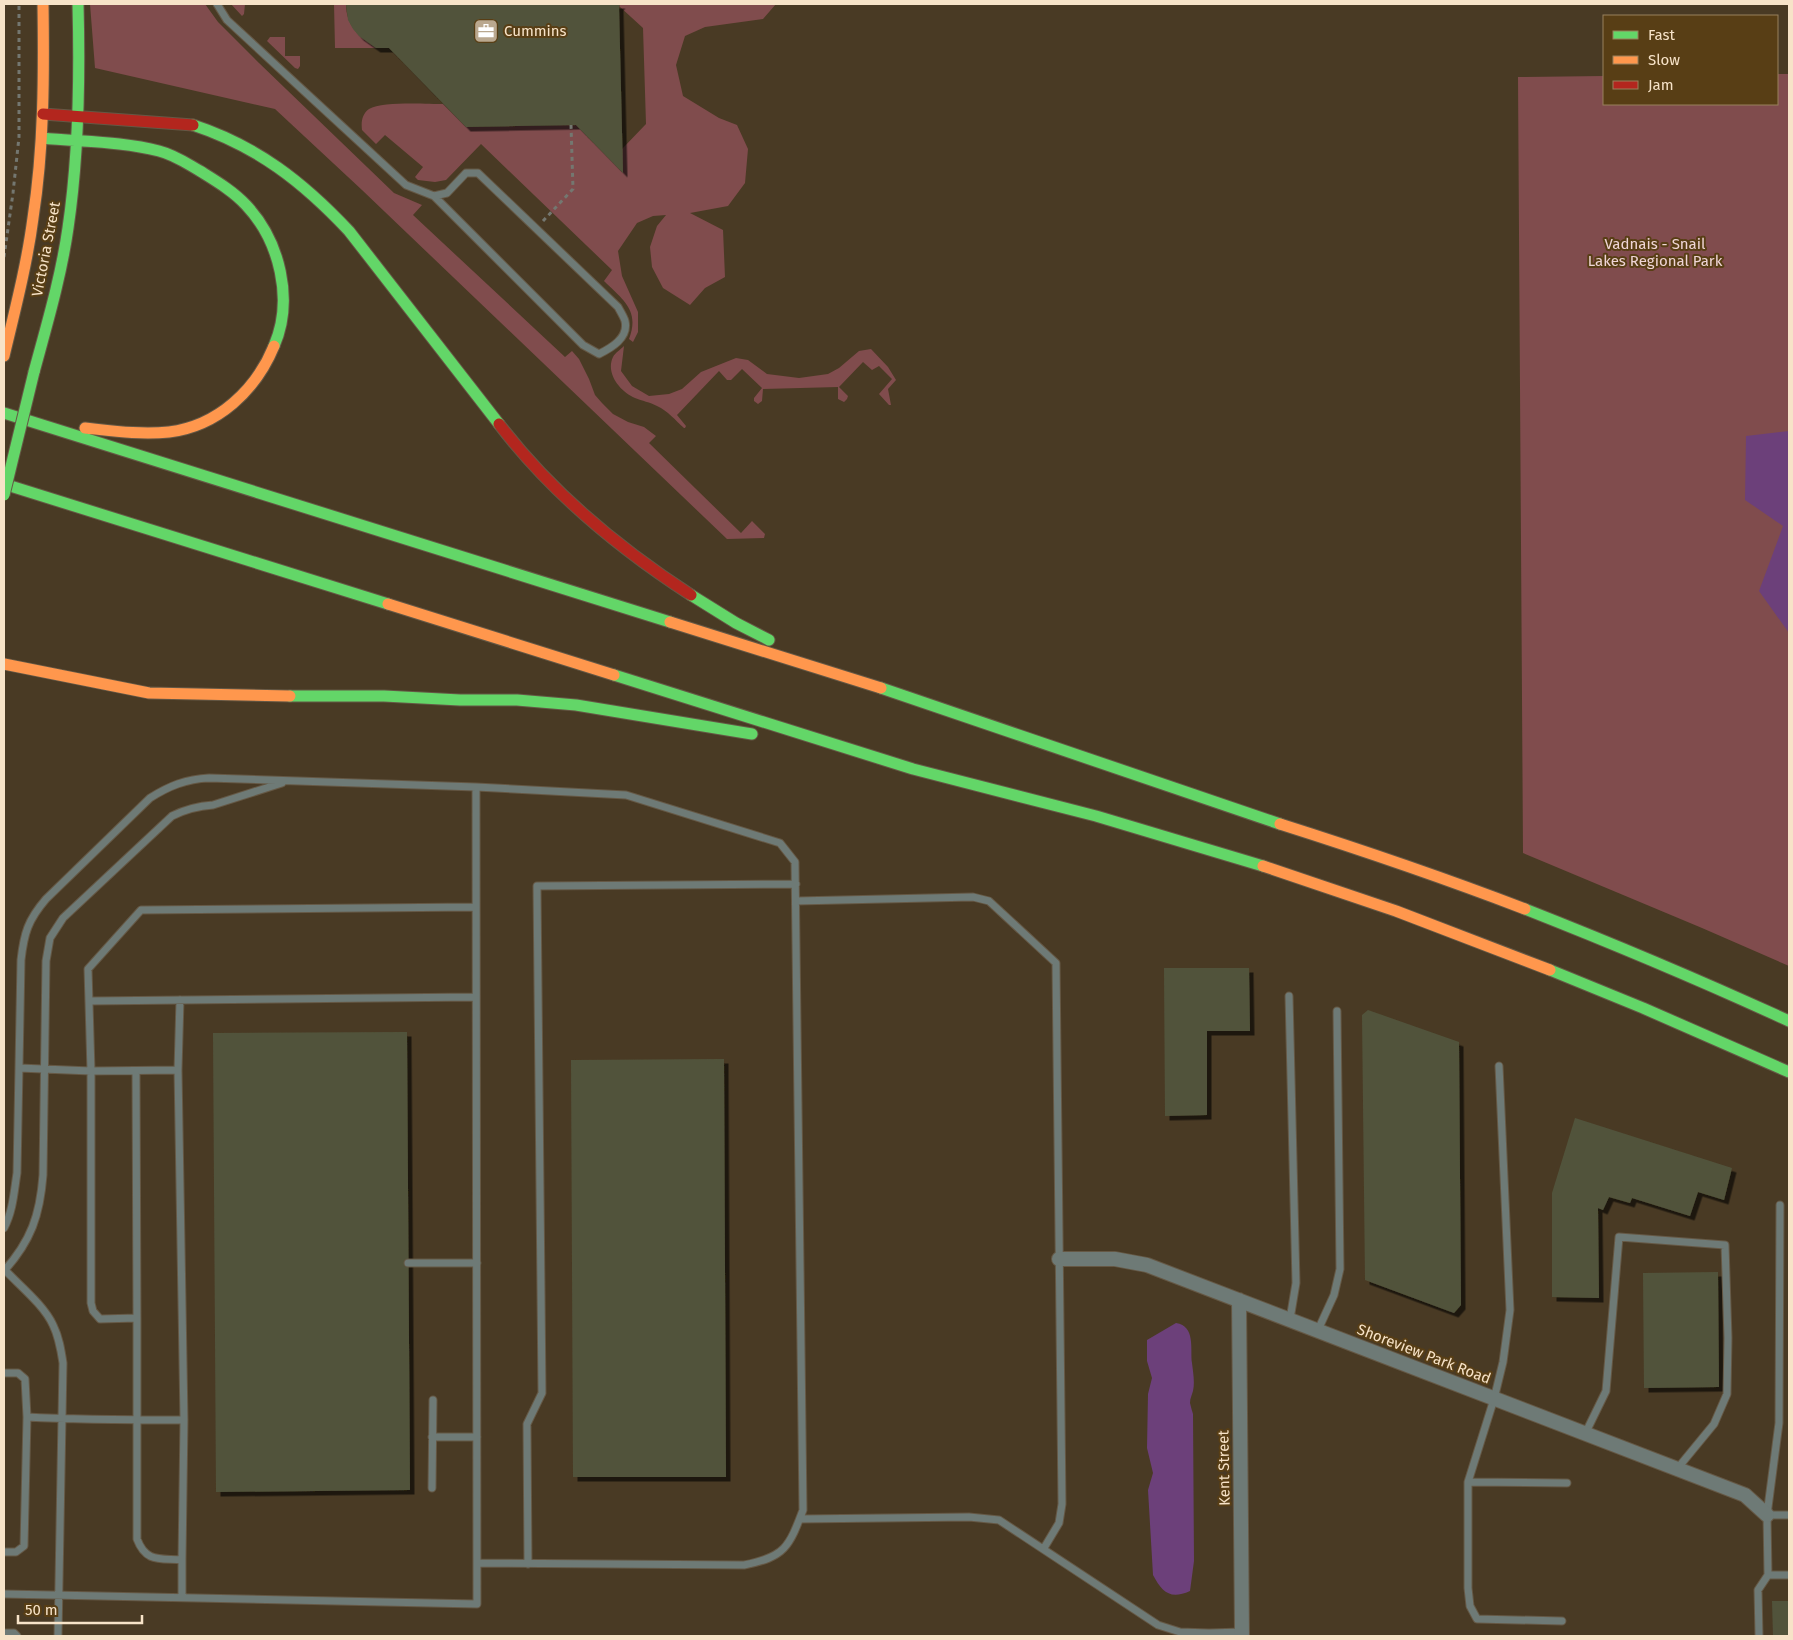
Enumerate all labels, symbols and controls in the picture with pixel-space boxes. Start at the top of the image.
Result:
legend [1603,15,1778,105]
office icon: Cummins [473,18,499,44]
place label: Cummins [504,22,567,40]
text: Fast [1648,26,1675,44]
text: Slow [1648,51,1680,69]
text: Jam [1648,76,1674,94]
street label: Victoria Street [28,199,64,298]
park label: Vadnais - Snail Lakes Regional Park [1588,235,1723,270]
street label: Shoreview Park Road [1355,1320,1493,1388]
street label: Kent Street [1214,1429,1234,1506]
scale bar [18,1592,141,1624]
text: 50 m [25,1601,58,1619]

